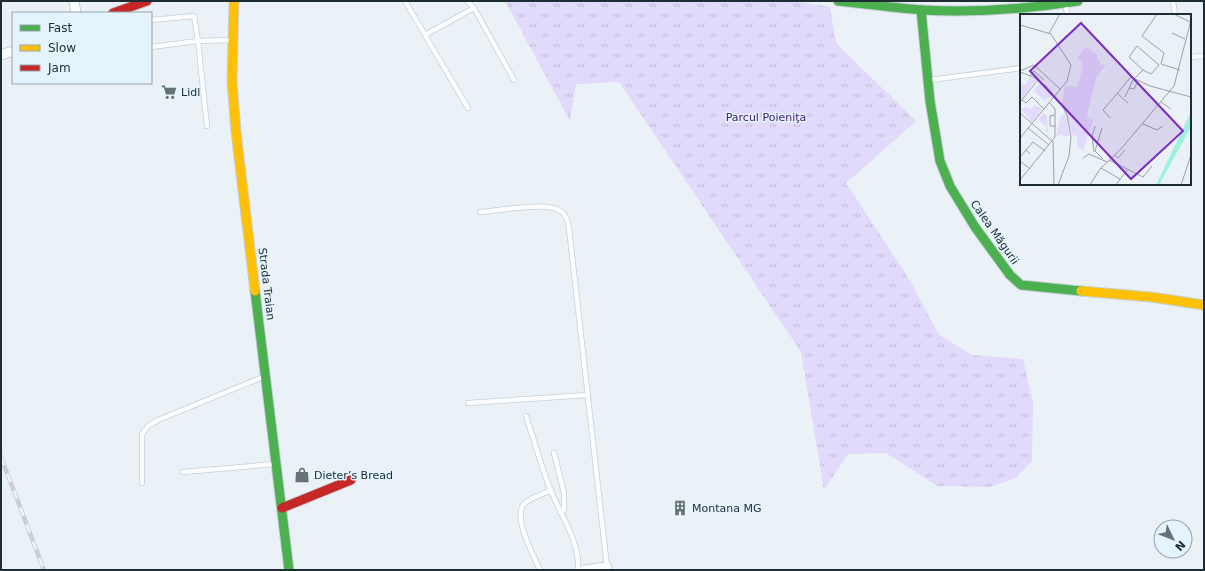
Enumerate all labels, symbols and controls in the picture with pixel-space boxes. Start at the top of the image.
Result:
legend [12,12,152,84]
inset map [1020,14,1191,185]
text: Fast [48,21,72,35]
text: Slow [48,41,76,55]
text: Jam [47,61,71,75]
supermarket icon: Lidl [160,83,178,101]
place label: Lidl [181,86,200,99]
park label: Parcul Poieniţa [726,111,806,124]
street label: Calea Măgurii [968,198,1022,267]
street label: Strada Traian [256,247,277,321]
shop icon: Dieter’s Bread [293,466,311,484]
place label: Dieter’s Bread [314,469,393,482]
building icon: Montana MG [671,499,689,517]
place label: Montana MG [692,502,761,515]
north arrow [1153,519,1193,559]
text: N [1172,538,1188,553]

